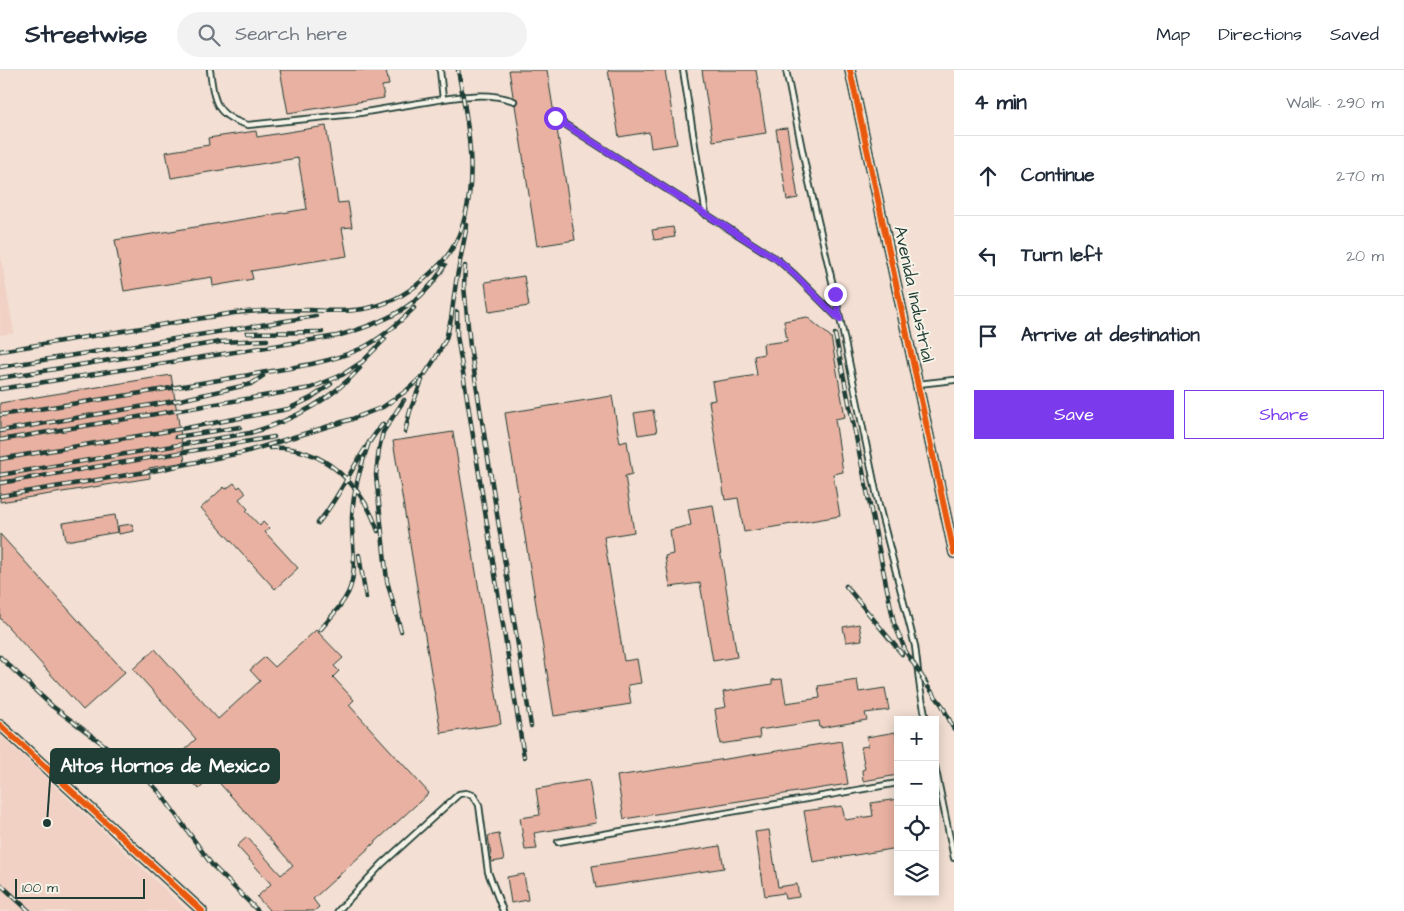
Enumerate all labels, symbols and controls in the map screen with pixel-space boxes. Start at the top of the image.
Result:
search box [177,12,527,57]
text: Streetwise [25,18,147,52]
icon: search [195,21,223,49]
text: Search here [235,21,347,48]
text: Map [1156,22,1190,47]
text: Directions [1218,22,1302,47]
text: Saved [1330,22,1379,47]
text: 4 min [974,88,1027,117]
text: Walk · 290 m [1286,92,1384,114]
route start [544,107,567,130]
icon: ahead [974,162,1002,190]
text: Continue [1021,162,1095,189]
text: 270 m [1336,165,1384,187]
street label: Avenida Industrial [887,223,941,365]
icon: left [974,242,1002,270]
text: Turn left [1021,242,1102,269]
text: 20 m [1346,245,1384,267]
route end [824,283,847,306]
icon: arrive [974,322,1002,350]
text: Arrive at destination [1021,322,1200,349]
button: Save [974,390,1174,439]
button: Share [1184,390,1384,439]
map controls [894,716,939,896]
button: + [894,716,939,761]
callout: Altos Hornos de Mexico [51,749,279,783]
text: Altos Hornos de Mexico [61,753,270,780]
button: − [894,761,939,806]
button: locate [894,806,939,851]
button: layers [894,851,939,896]
scale bar [15,876,145,899]
text: 100 m [22,878,58,898]

